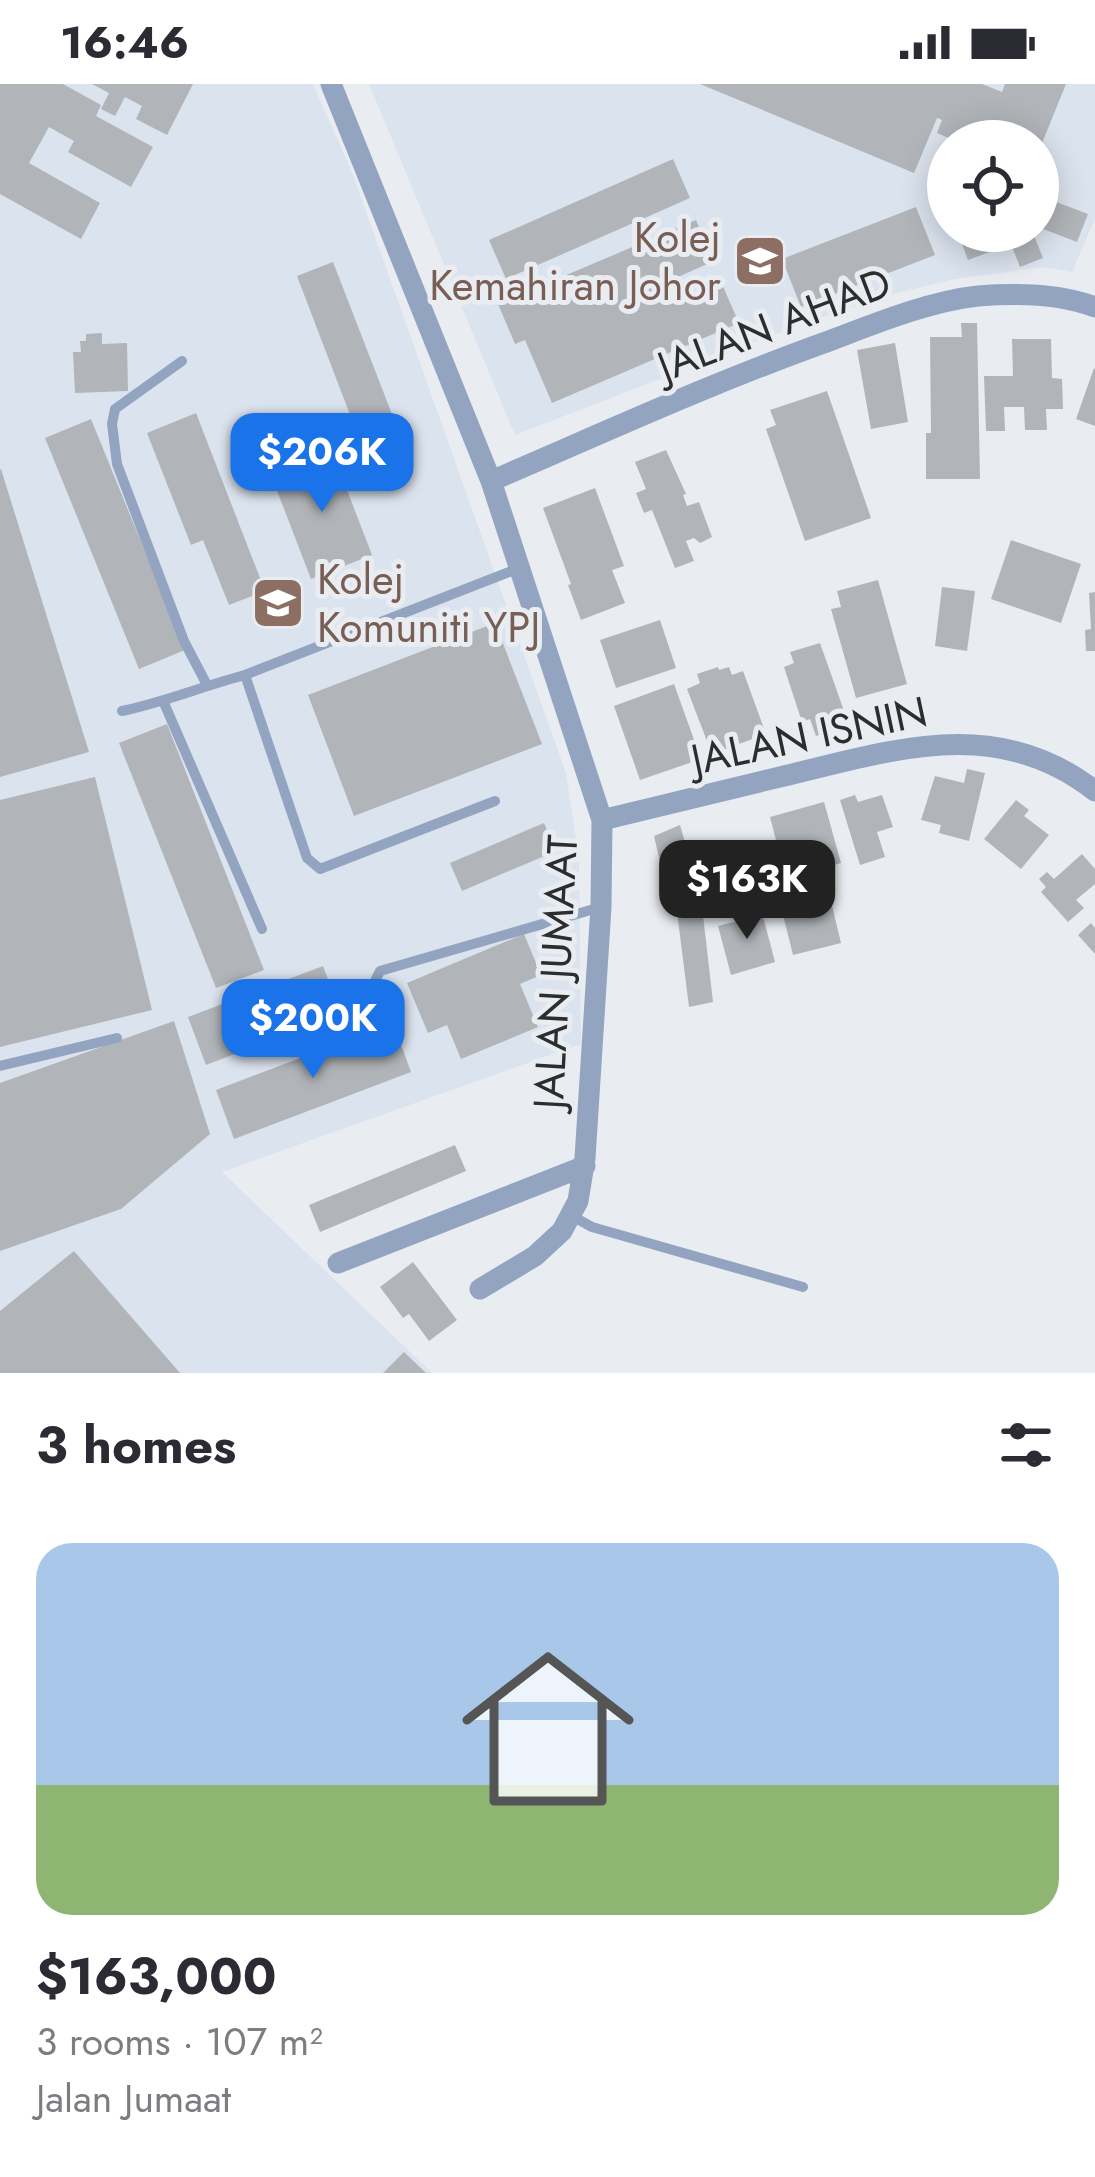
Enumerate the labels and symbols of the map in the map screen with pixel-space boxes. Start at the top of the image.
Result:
place label: Kolej Kemahiran Johor [429,207,722,316]
school or university icon: Kolej Kemahiran Johor [732,233,788,289]
street label: JALAN AHAD [644,252,899,399]
pin: $206K [238,413,406,515]
place label: Kolej Komuniti YPJ [317,549,540,658]
school or university icon: Kolej Komuniti YPJ [250,575,306,631]
street label: JALAN ISNIN [681,681,933,791]
street label: JALAN JUMAAT [518,833,593,1116]
pin: $163K [663,840,831,942]
pin: $200K [229,979,397,1081]

